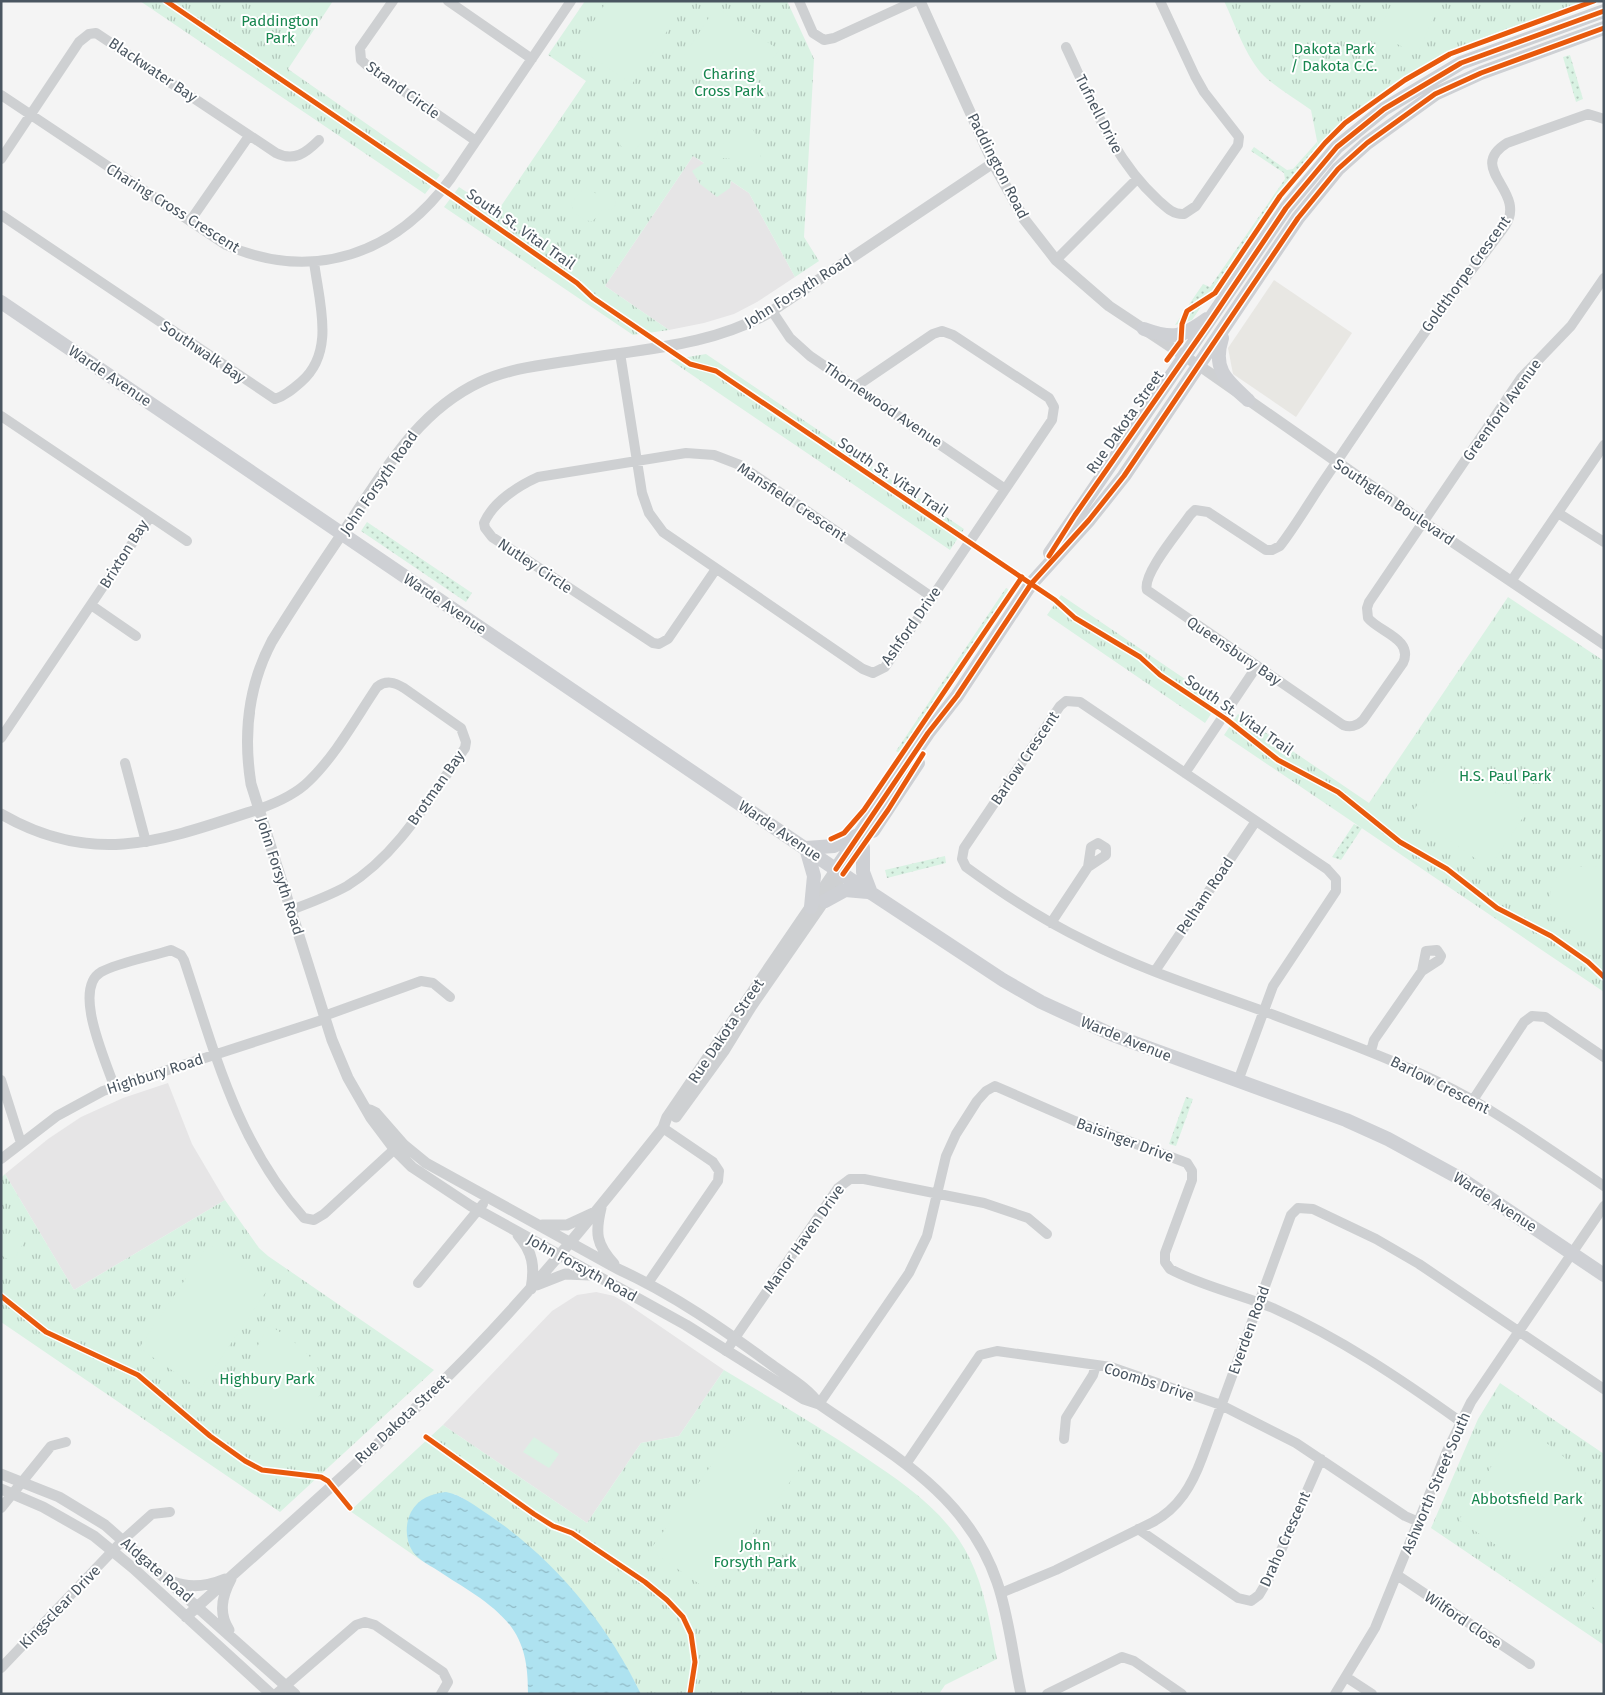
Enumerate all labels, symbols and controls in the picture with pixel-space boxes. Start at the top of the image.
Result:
park label: Paddington Park [241,12,319,47]
street label: Blackwater Bay [105,34,201,107]
park label: Dakota Park / Dakota C.C. [1291,40,1377,75]
street label: Strand Circle [363,57,443,123]
park label: Charing Cross Park [694,65,764,100]
street label: Tufnell Drive [1071,72,1127,156]
street label: Paddington Road [964,110,1032,222]
street label: Charing Cross Crescent [103,160,243,257]
street label: South St. Vital Trail [463,185,579,274]
street label: Goldthorpe Crescent [1418,212,1515,336]
street label: John Forsyth Road [741,251,855,331]
street label: Southwalk Bay [157,317,250,387]
street label: Warde Avenue [65,342,155,410]
street label: Greenford Avenue [1459,355,1545,465]
street label: Thornewood Avenue [820,359,946,451]
street label: Rue Dakota Street [1083,366,1168,477]
street label: John Forsyth Road [336,427,422,539]
street label: South St. Vital Trail [835,434,952,521]
street label: Southglen Boulevard [1330,455,1458,549]
street label: Mansfield Crescent [734,459,850,545]
street label: Brixton Bay [96,516,153,592]
street label: Nutley Circle [494,535,576,597]
street label: Warde Avenue [400,570,490,638]
street label: Ashford Drive [877,583,945,669]
street label: Queensbury Bay [1183,613,1285,690]
street label: South St. Vital Trail [1181,671,1297,760]
street label: Barlow Crescent [987,707,1063,808]
street label: Brotman Bay [404,747,469,829]
park label: H.S. Paul Park [1459,767,1551,785]
street label: Warde Avenue [735,797,825,865]
street label: John Forsyth Road [252,815,308,937]
street label: Pelham Road [1173,854,1237,938]
street label: Rue Dakota Street [684,975,768,1087]
street label: Warde Avenue [1078,1013,1174,1065]
street label: Highbury Road [104,1050,206,1098]
street label: Barlow Crescent [1387,1052,1493,1118]
street label: Baisinger Drive [1074,1114,1176,1166]
street label: Warde Avenue [1450,1168,1540,1236]
street label: Manor Haven Drive [760,1181,848,1297]
street label: John Forsyth Road [524,1230,640,1306]
street label: Everden Road [1225,1283,1273,1377]
street label: Coombs Drive [1102,1359,1196,1405]
park label: Highbury Park [219,1370,315,1388]
street label: Rue Dakota Street [351,1370,453,1467]
street label: Ashworth Street South [1398,1409,1474,1557]
street label: Draho Crescent [1256,1488,1314,1590]
park label: Abbotsfield Park [1471,1490,1583,1508]
street label: Aldgate Road [117,1534,197,1606]
park label: John Forsyth Park [714,1536,797,1571]
street label: Kingsclear Drive [16,1561,104,1653]
street label: Wilford Close [1421,1588,1505,1652]

